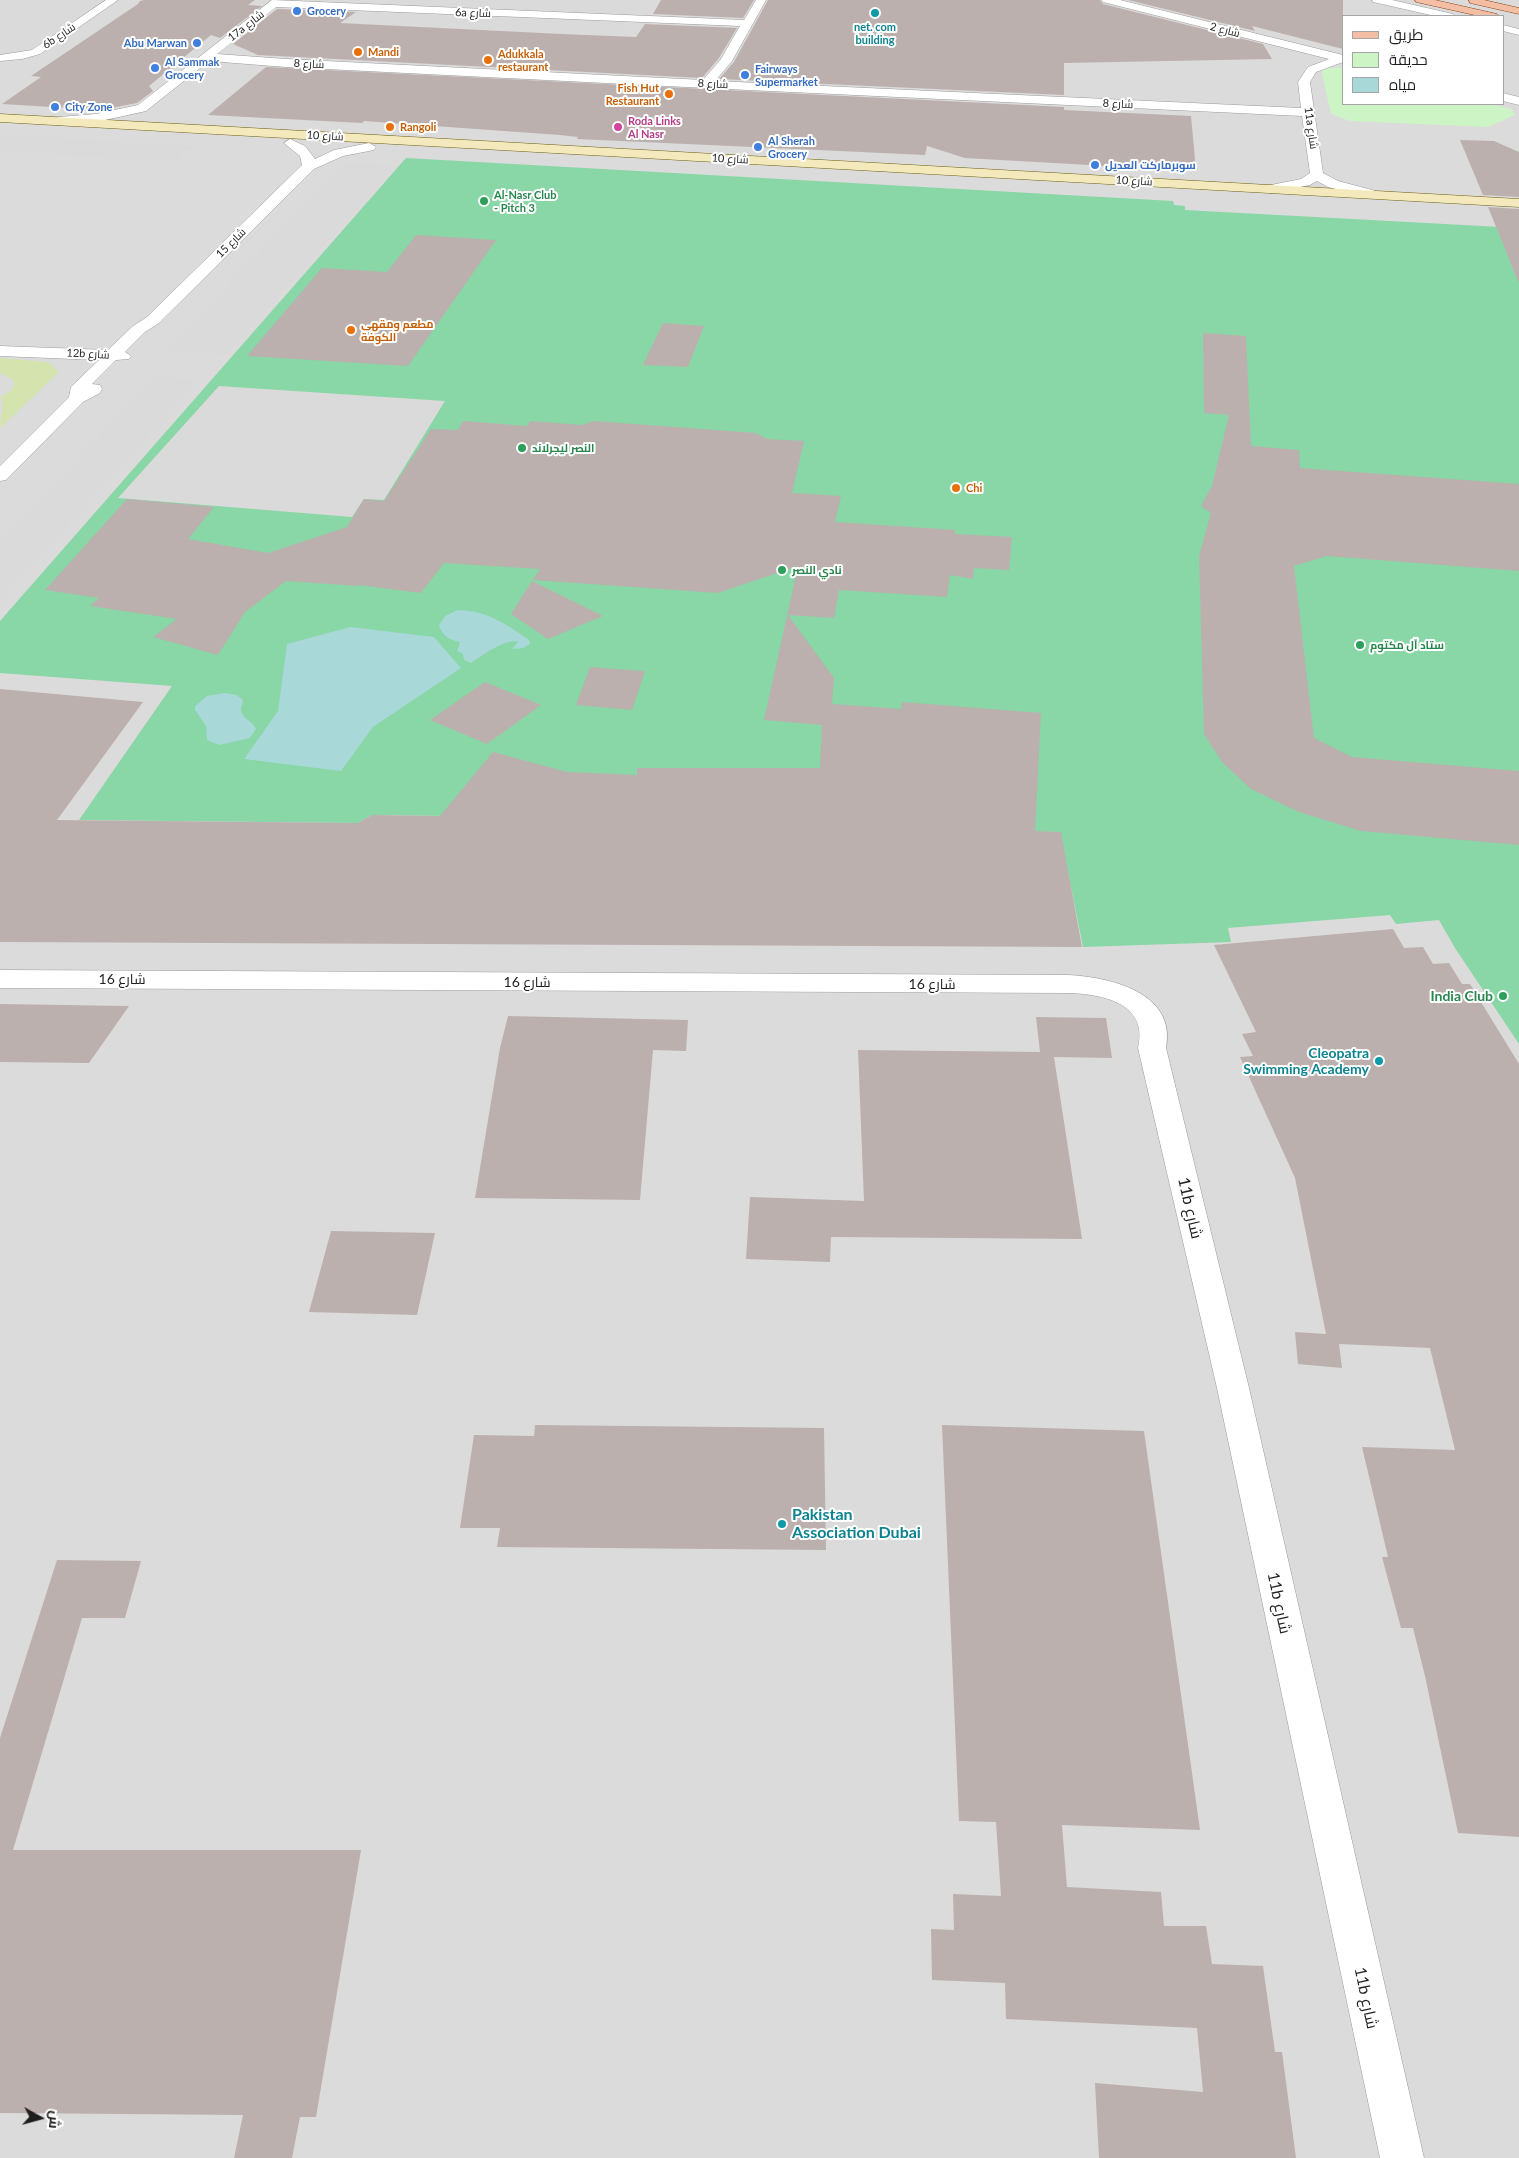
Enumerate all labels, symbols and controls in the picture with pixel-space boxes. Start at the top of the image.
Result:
place label: Grocery [307,4,346,18]
marker: Grocery [291,5,303,17]
street label: 6a شارع [455,6,491,20]
marker: net. com building [869,7,881,19]
street label: 17a شارع [225,8,267,44]
legend [1342,15,1504,105]
street label: 6b شارع [40,20,78,52]
place label: net. com building [854,20,896,46]
street label: شارع 2 [1209,20,1241,40]
text: طريق [1389,25,1423,43]
place label: Abu Marwan [124,36,187,50]
marker: Abu Marwan [191,37,203,49]
place label: Mandi [368,45,399,59]
marker: Mandi [352,46,364,58]
place label: Adukkala restaurant [498,47,548,73]
text: حديقة [1389,50,1428,68]
marker: Adukkala restaurant [482,54,494,66]
place label: Al Sammak Grocery [165,55,219,81]
street label: شارع 8 [293,57,325,71]
marker: Al Sammak Grocery [149,62,161,74]
place label: Fairways Supermarket [755,62,818,88]
marker: Fairways Supermarket [739,69,751,81]
text: مياه [1389,75,1416,93]
street label: شارع 8 [697,77,729,91]
place label: Fish Hut Restaurant [606,81,659,107]
marker: Fish Hut Restaurant [663,88,675,100]
street label: شارع 8 [1102,97,1134,111]
place label: City Zone [65,100,112,114]
marker: City Zone [49,101,61,113]
street label: 11a شارع [1302,106,1320,150]
place label: Roda Links Al Nasr [628,114,681,140]
place label: Rangoli [400,120,436,134]
marker: Rangoli [384,121,396,133]
marker: Roda Links Al Nasr [612,121,624,133]
street label: شارع 10 [306,128,344,144]
place label: Al Sherah Grocery [768,134,815,160]
marker: Al Sherah Grocery [752,141,764,153]
street label: شارع 10 [711,151,749,167]
place label: سوبرماركت العديل [1105,158,1196,172]
marker: سوبرماركت العديل [1089,159,1101,171]
street label: شارع 10 [1115,173,1153,189]
place label: Al-Nasr Club - Pitch 3 [494,188,556,214]
marker: Al-Nasr Club - Pitch 3 [478,195,490,207]
street label: شارع 15 [213,225,249,261]
place label: مطعم ومقهى الكوفة [361,317,434,343]
marker: مطعم ومقهى الكوفة [345,324,357,336]
street label: 12b شارع [66,346,110,362]
place label: النصر ليجرلاند [532,441,595,455]
marker: النصر ليجرلاند [516,442,528,454]
place label: Chi [966,481,982,495]
marker: Chi [950,482,962,494]
place label: نادي النصر [792,563,842,577]
marker: نادي النصر [776,564,788,576]
place label: ستاد اّل مكتوم [1370,638,1444,652]
marker: ستاد اّل مكتوم [1354,639,1366,651]
street label: شارع 16 [99,971,145,987]
street label: شارع 16 [504,974,550,990]
street label: شارع 16 [909,976,955,992]
place label: India Club [1430,988,1493,1004]
marker: India Club [1497,990,1509,1002]
place label: Cleopatra Swimming Academy [1243,1045,1369,1078]
marker: Cleopatra Swimming Academy [1373,1055,1385,1067]
street label: 11b شارع [1174,1175,1206,1241]
place label: Pakistan Association Dubai [792,1505,921,1543]
marker: Pakistan Association Dubai [776,1518,788,1530]
street label: 11b شارع [1263,1570,1295,1636]
street label: 11b شارع [1350,1965,1382,2031]
north arrow [15,2093,65,2143]
text: ش [46,2110,65,2130]

